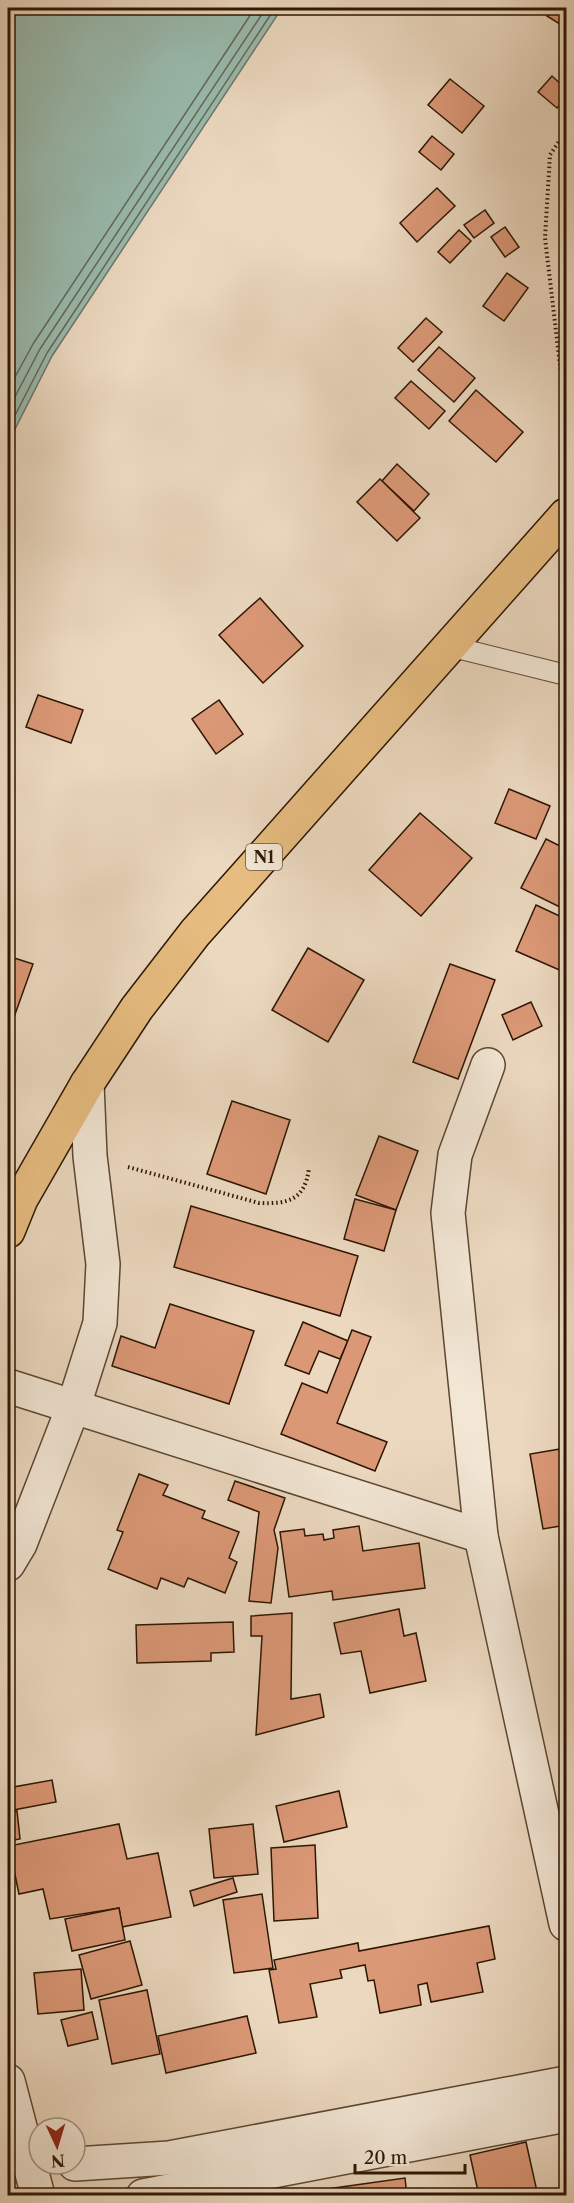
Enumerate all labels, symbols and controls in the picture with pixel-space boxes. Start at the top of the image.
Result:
road number: N1 [246,844,282,870]
north arrow [27,2116,87,2176]
scale bar [355,2137,464,2175]
text: 20 m [364,2147,408,2169]
text: N [50,2151,66,2171]

